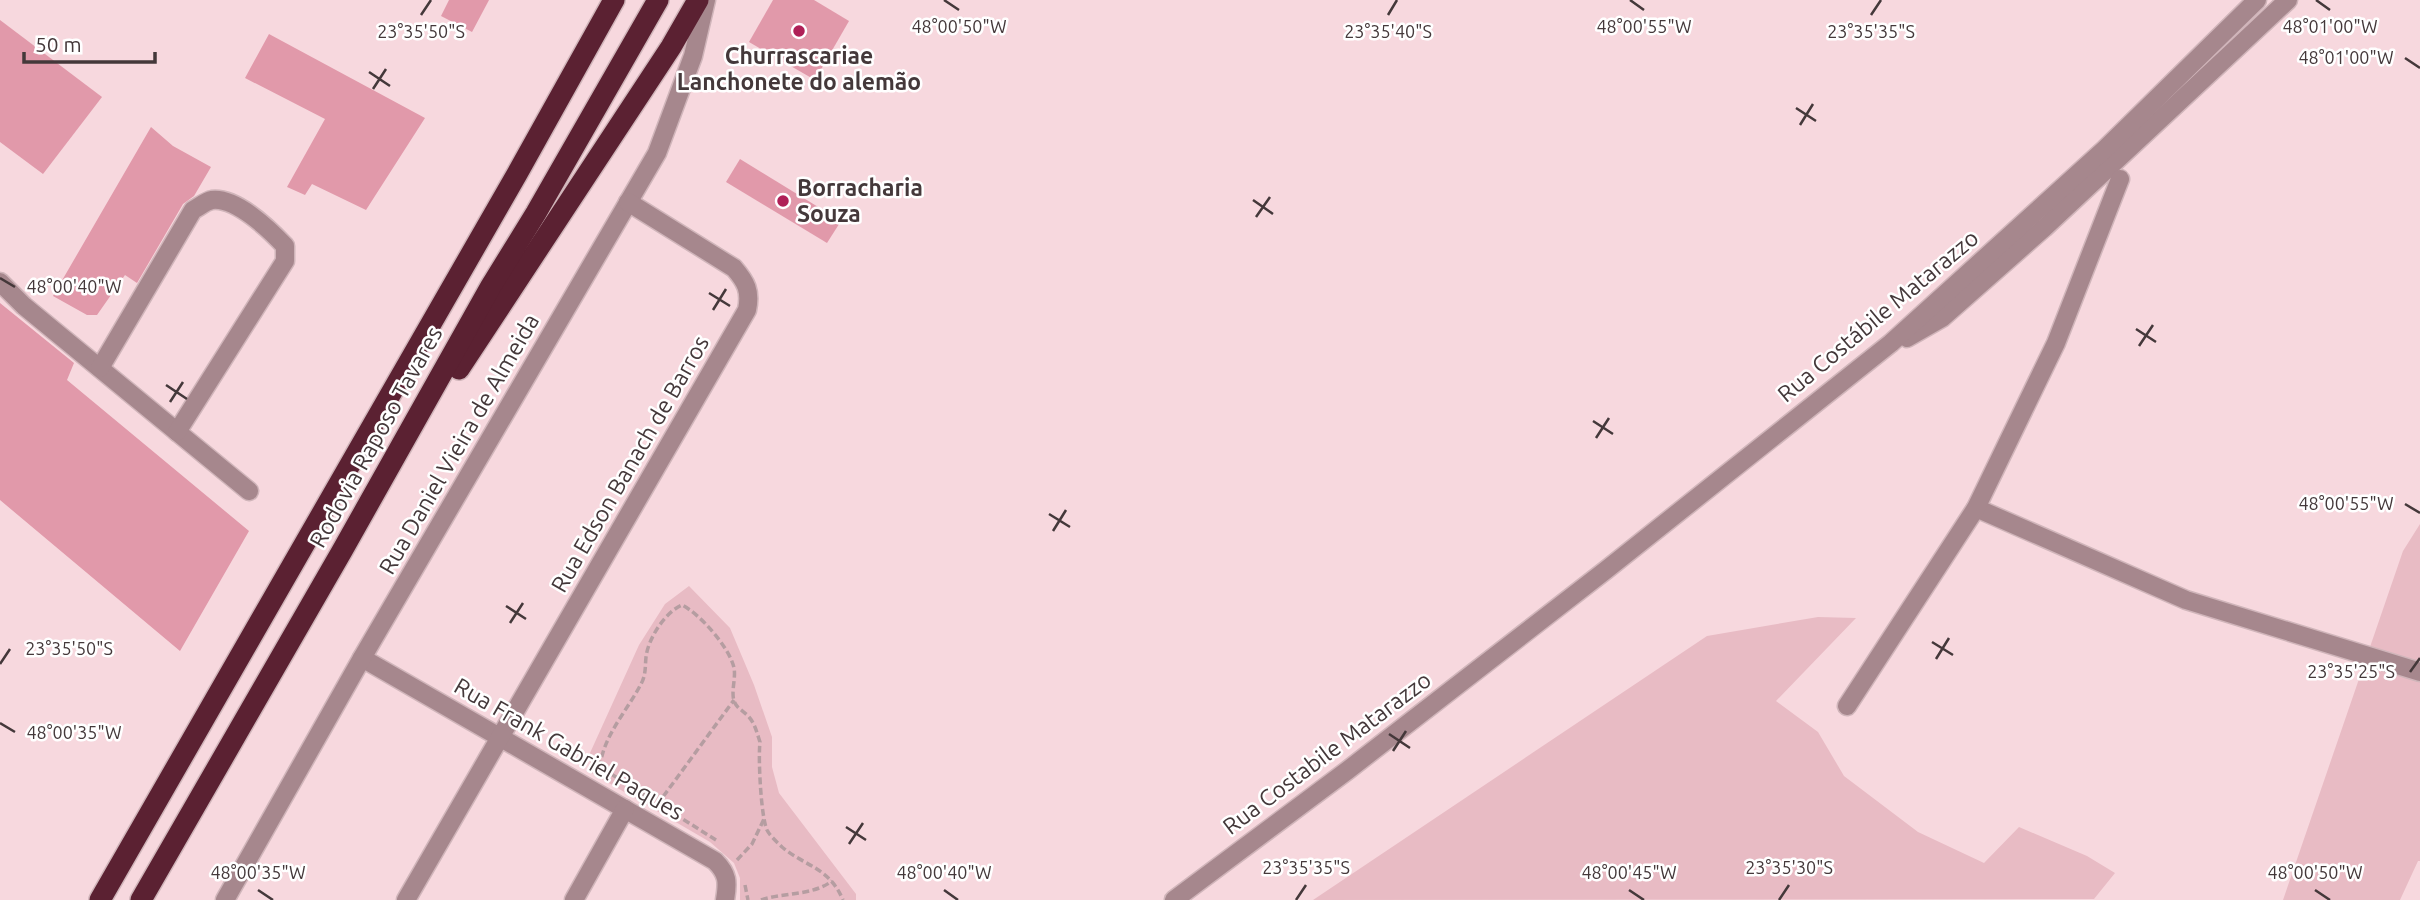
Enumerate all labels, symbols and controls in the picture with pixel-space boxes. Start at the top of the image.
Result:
text: 48°00'50"W [911,16,1007,36]
text: 48°00'55"W [1596,16,1692,36]
text: 48°01'00"W [2282,16,2378,36]
scale bar [24,21,156,65]
text: 23°35'50"S [377,21,465,41]
text: 23°35'40"S [1344,21,1432,41]
text: 23°35'35"S [1827,21,1915,41]
marker: Churrascariae Lanchonete do alemão [791,23,807,39]
text: 50 m [35,32,82,56]
place label: Churrascariae Lanchonete do alemão [677,43,921,94]
text: 48°01'00"W [2298,47,2394,67]
place label: Borracharia Souza [797,175,923,226]
marker: Borracharia Souza [775,193,791,209]
street label: Rua Costábile Matarazzo [1773,225,1983,407]
text: 48°00'40"W [26,276,122,296]
street label: Rua Daniel Vieira de Almeida [374,309,543,578]
street label: Rodovia Raposo Tavares [304,322,447,551]
street label: Rua Edson Banach de Barros [546,331,713,596]
text: 48°00'55"W [2298,493,2394,513]
text: 23°35'50"S [25,638,113,658]
text: 23°35'25"S [2307,661,2395,681]
street label: Rua Costabile Matarazzo [1218,666,1435,839]
street label: Rua Frank Gabriel Paques [450,673,688,824]
text: 48°00'35"W [26,722,122,742]
text: 23°35'35"S [1262,857,1350,877]
text: 23°35'30"S [1745,857,1833,877]
text: 48°00'35"W [210,862,306,882]
text: 48°00'40"W [896,862,992,882]
text: 48°00'45"W [1581,862,1677,882]
text: 48°00'50"W [2267,862,2363,882]

